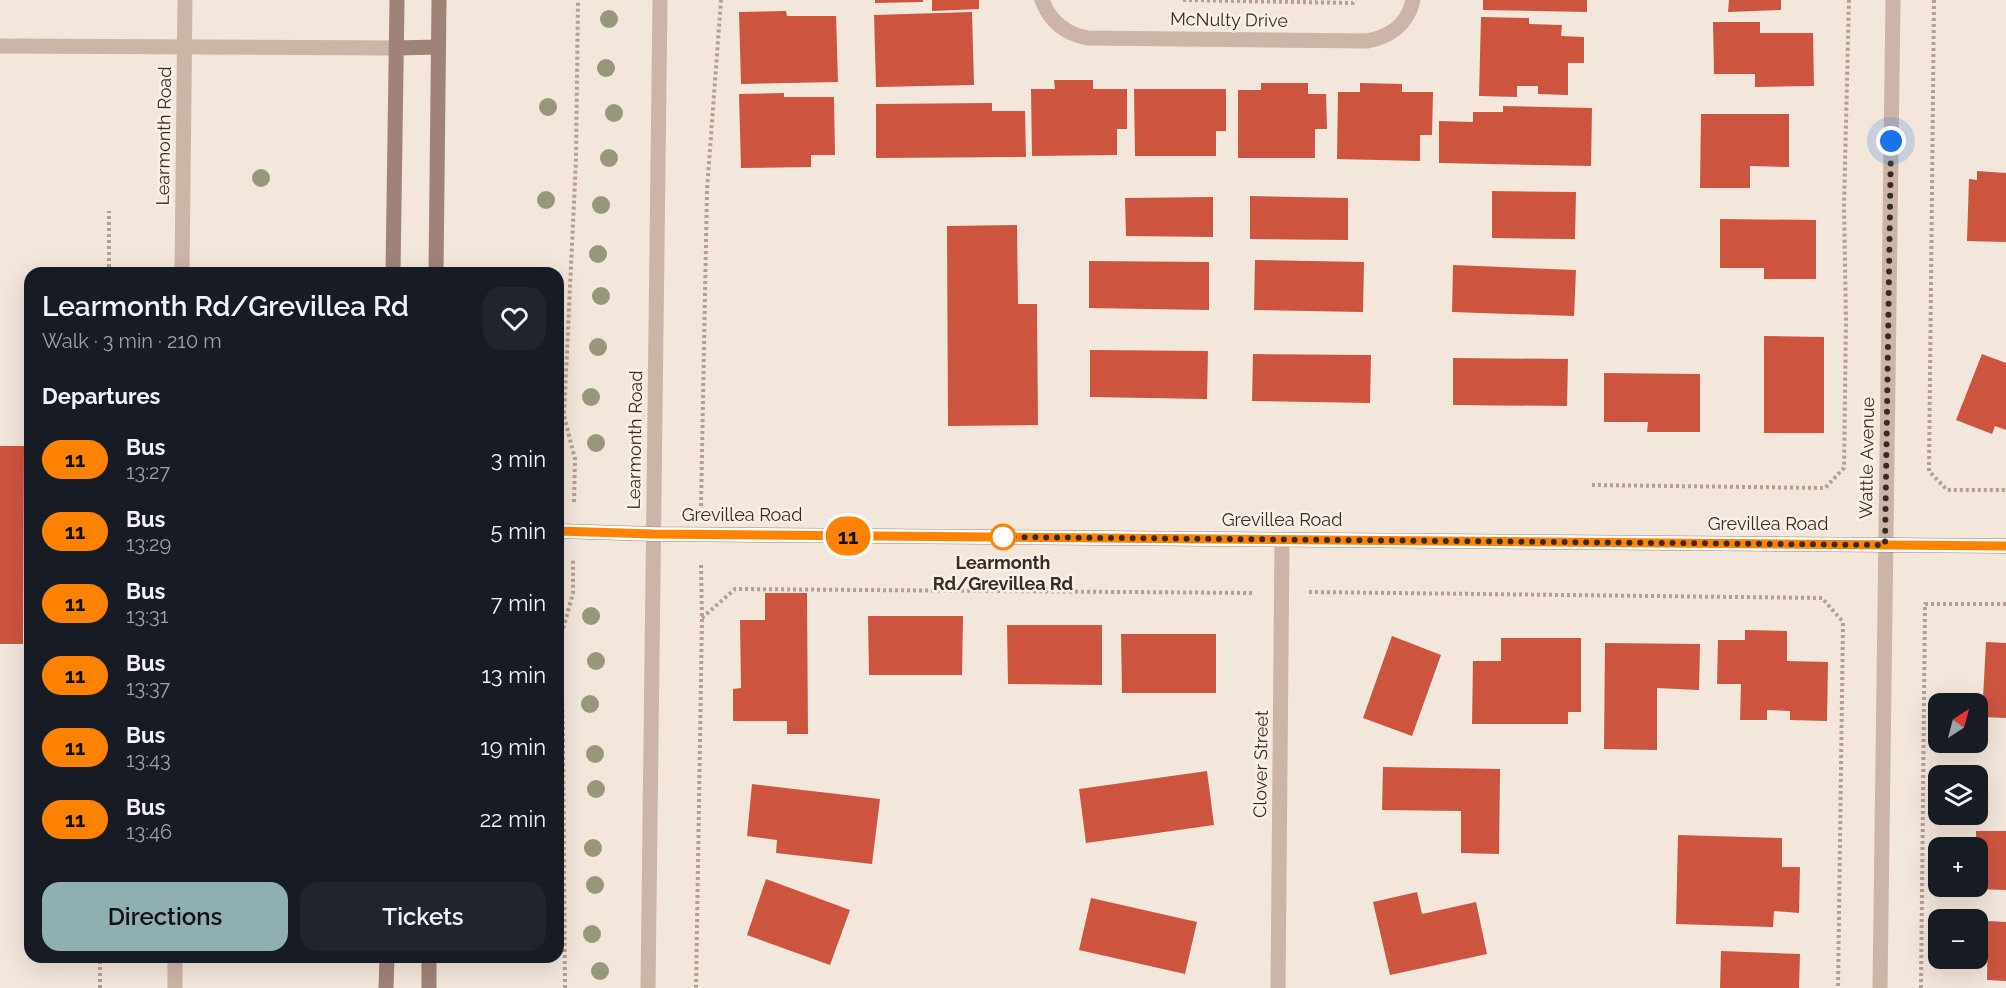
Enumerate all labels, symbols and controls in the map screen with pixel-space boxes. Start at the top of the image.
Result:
street label: McNulty Drive [1170,8,1289,31]
street label: Learmonth Road [152,66,175,206]
your location [1876,126,1906,156]
button: heart [483,287,546,350]
text: Learmonth Rd/Grevillea Rd [42,290,409,323]
text: Walk · 3 min · 210 m [42,329,222,353]
street label: Learmonth Road [623,370,646,510]
text: Departures [42,383,160,409]
street label: Wattle Avenue [1855,396,1878,519]
text: Bus [126,434,165,460]
text: 3 min [491,446,546,472]
text: 11 [65,447,85,472]
text: 13:27 [126,460,170,484]
street label: Grevillea Road [682,504,802,525]
text: Bus [126,506,165,532]
street label: Grevillea Road [1222,509,1342,530]
street label: Grevillea Road [1708,513,1828,534]
line badge: 11 [821,516,875,556]
text: 5 min [491,518,546,544]
text: 11 [65,519,85,544]
text: 11 [838,524,858,549]
marker: Learmonth Rd/Grevillea Rd [990,524,1016,550]
text: 13:29 [126,532,171,556]
place label: Learmonth Rd/Grevillea Rd [933,552,1073,594]
text: Bus [126,578,165,604]
text: 7 min [491,590,546,616]
text: 11 [65,591,85,616]
text: 13:31 [126,604,168,628]
text: Bus [126,650,165,676]
text: 13 min [481,662,546,688]
text: 11 [65,663,85,688]
text: 13:37 [126,676,170,700]
north arrow [1928,693,1988,753]
map controls [1928,693,1988,969]
street label: Clover Street [1249,710,1272,818]
text: Bus [126,722,165,748]
text: 19 min [480,734,546,760]
text: 11 [65,735,85,760]
text: 13:43 [126,748,171,772]
button: layers [1928,765,1988,825]
text: Bus [126,794,165,820]
text: 22 min [480,806,546,832]
text: 11 [65,807,85,832]
text: 13:46 [126,820,172,844]
button: + [1928,837,1988,897]
button: Directions [42,882,288,951]
button: Tickets [300,882,546,951]
button: − [1928,909,1988,969]

